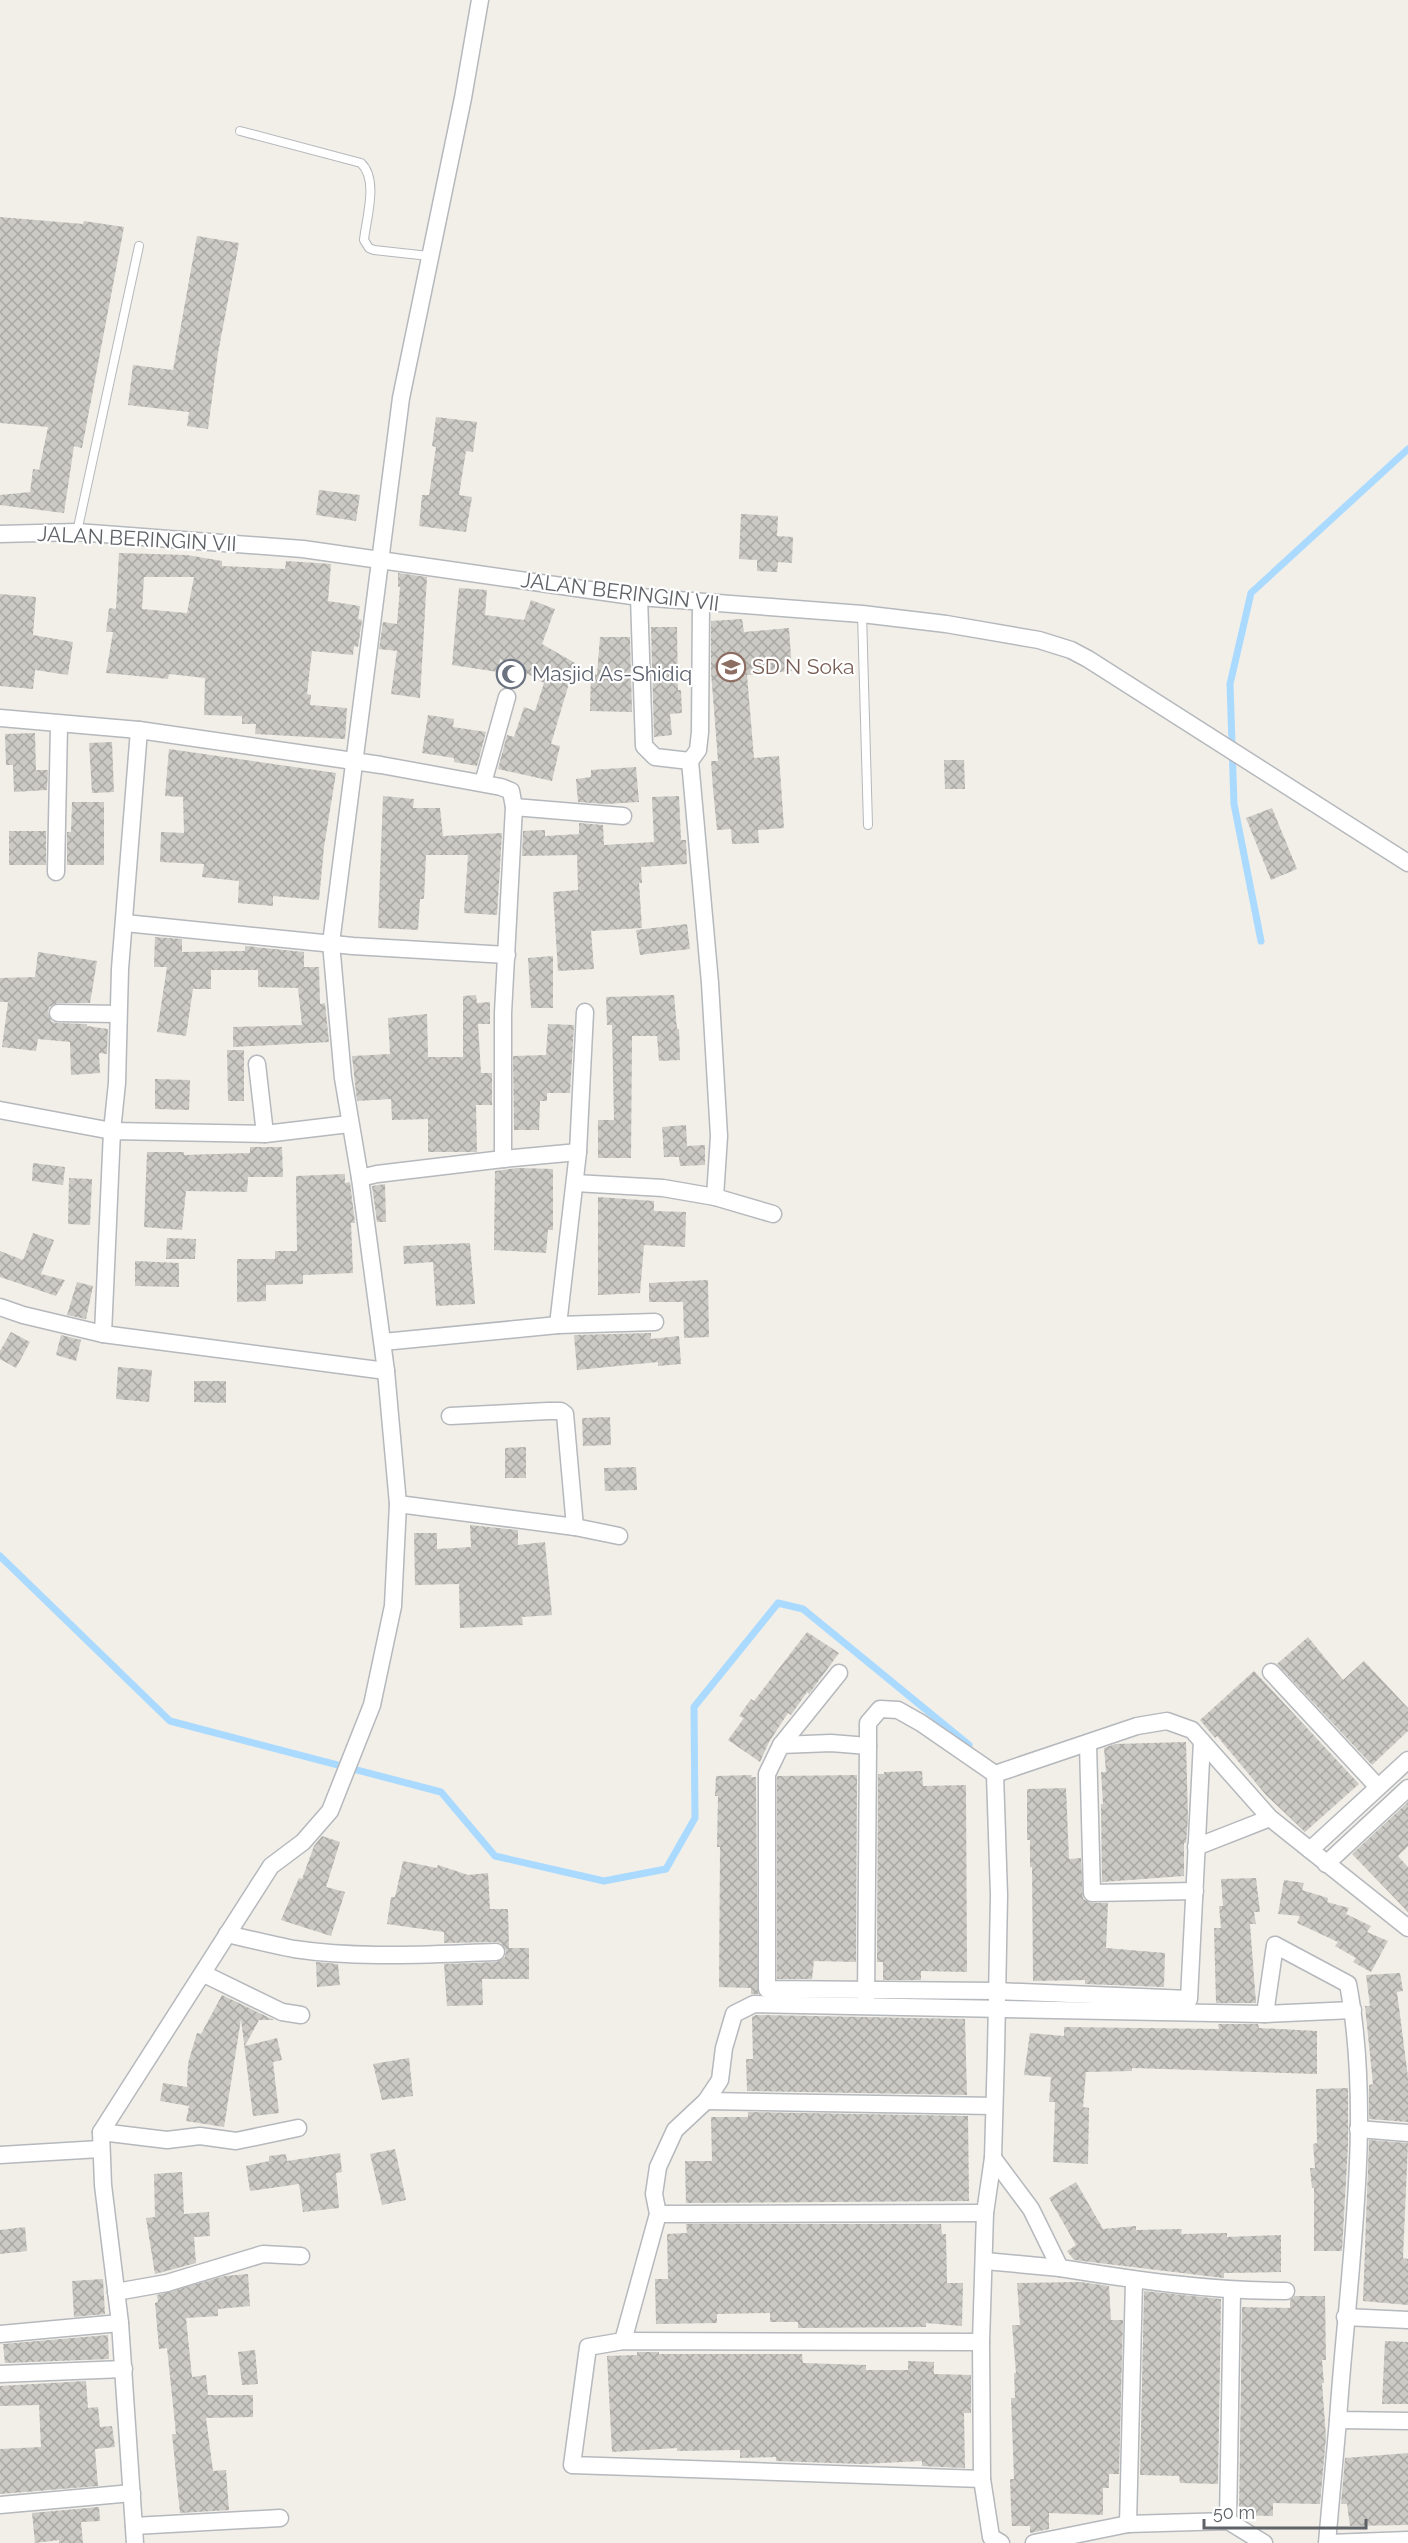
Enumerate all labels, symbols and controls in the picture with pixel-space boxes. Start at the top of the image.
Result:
street label: JALAN BERINGIN VII [37,521,237,556]
street label: JALAN BERINGIN VII [519,567,721,616]
school or university icon: SD N Soka [715,651,747,683]
place label: SD N Soka [752,654,854,679]
mosque icon: Masjid As-Shidiq [495,658,527,690]
place label: Masjid As-Shidiq [532,661,692,686]
scale bar [1204,2492,1366,2530]
text: 50 m [1213,2502,1255,2523]

